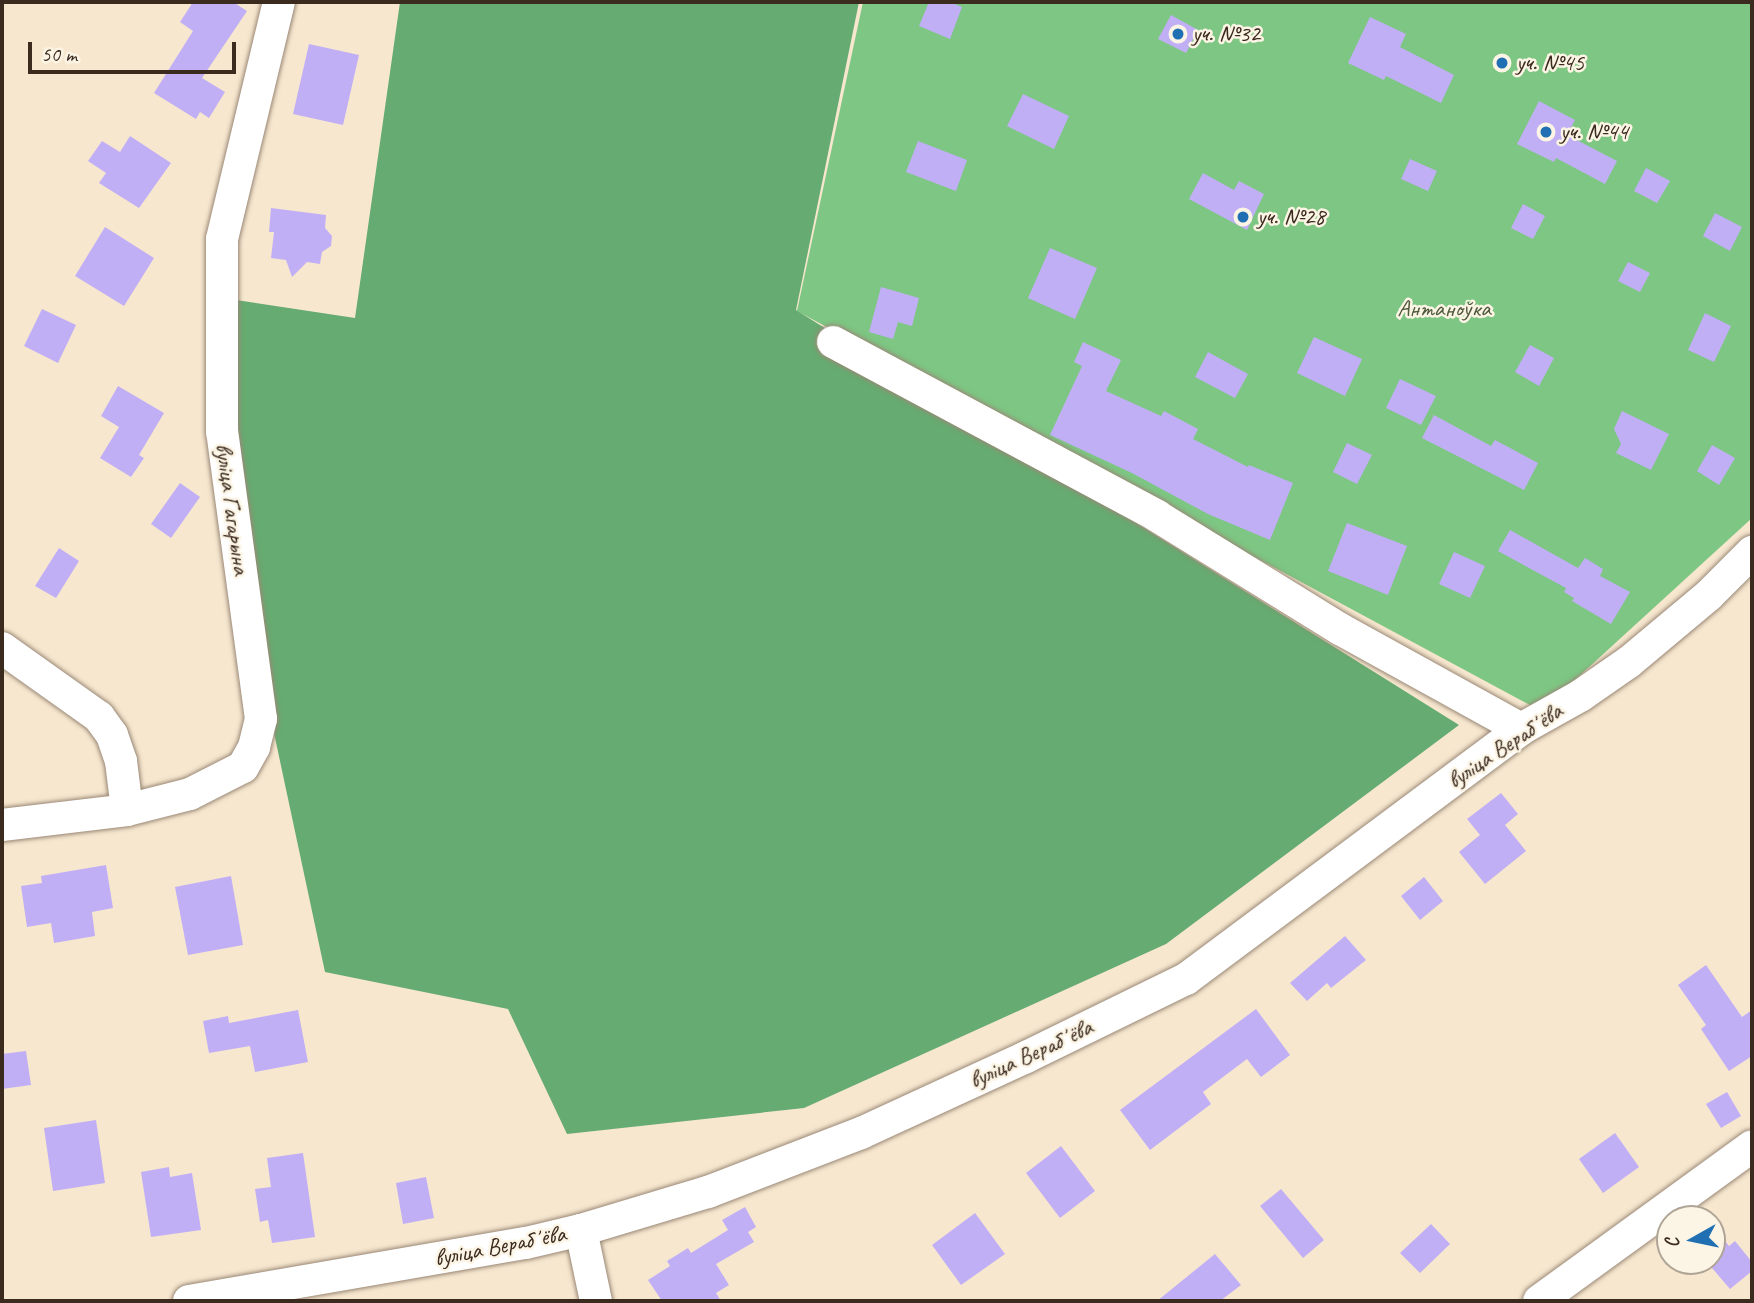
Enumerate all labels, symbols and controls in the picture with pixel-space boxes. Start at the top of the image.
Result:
place label: уч. №32 [1192,20,1260,48]
marker: уч. №32 [1170,26,1186,42]
scale bar [32,28,240,72]
text: 50 m [41,41,77,67]
place label: уч. №45 [1516,49,1584,77]
marker: уч. №45 [1494,55,1510,71]
place label: уч. №44 [1560,118,1628,146]
marker: уч. №44 [1538,124,1554,140]
place label: уч. №28 [1257,203,1325,231]
marker: уч. №28 [1235,209,1251,225]
park label: Антаноўка [1397,295,1491,323]
street label: вуліца Гагарына [209,444,255,574]
street label: вуліца Верабʼёва [1442,697,1568,795]
street label: вуліца Верабʼёва [965,1013,1097,1095]
north arrow [1656,1205,1726,1275]
street label: вуліца Верабʼёва [432,1219,568,1273]
text: С [1660,1236,1685,1249]

